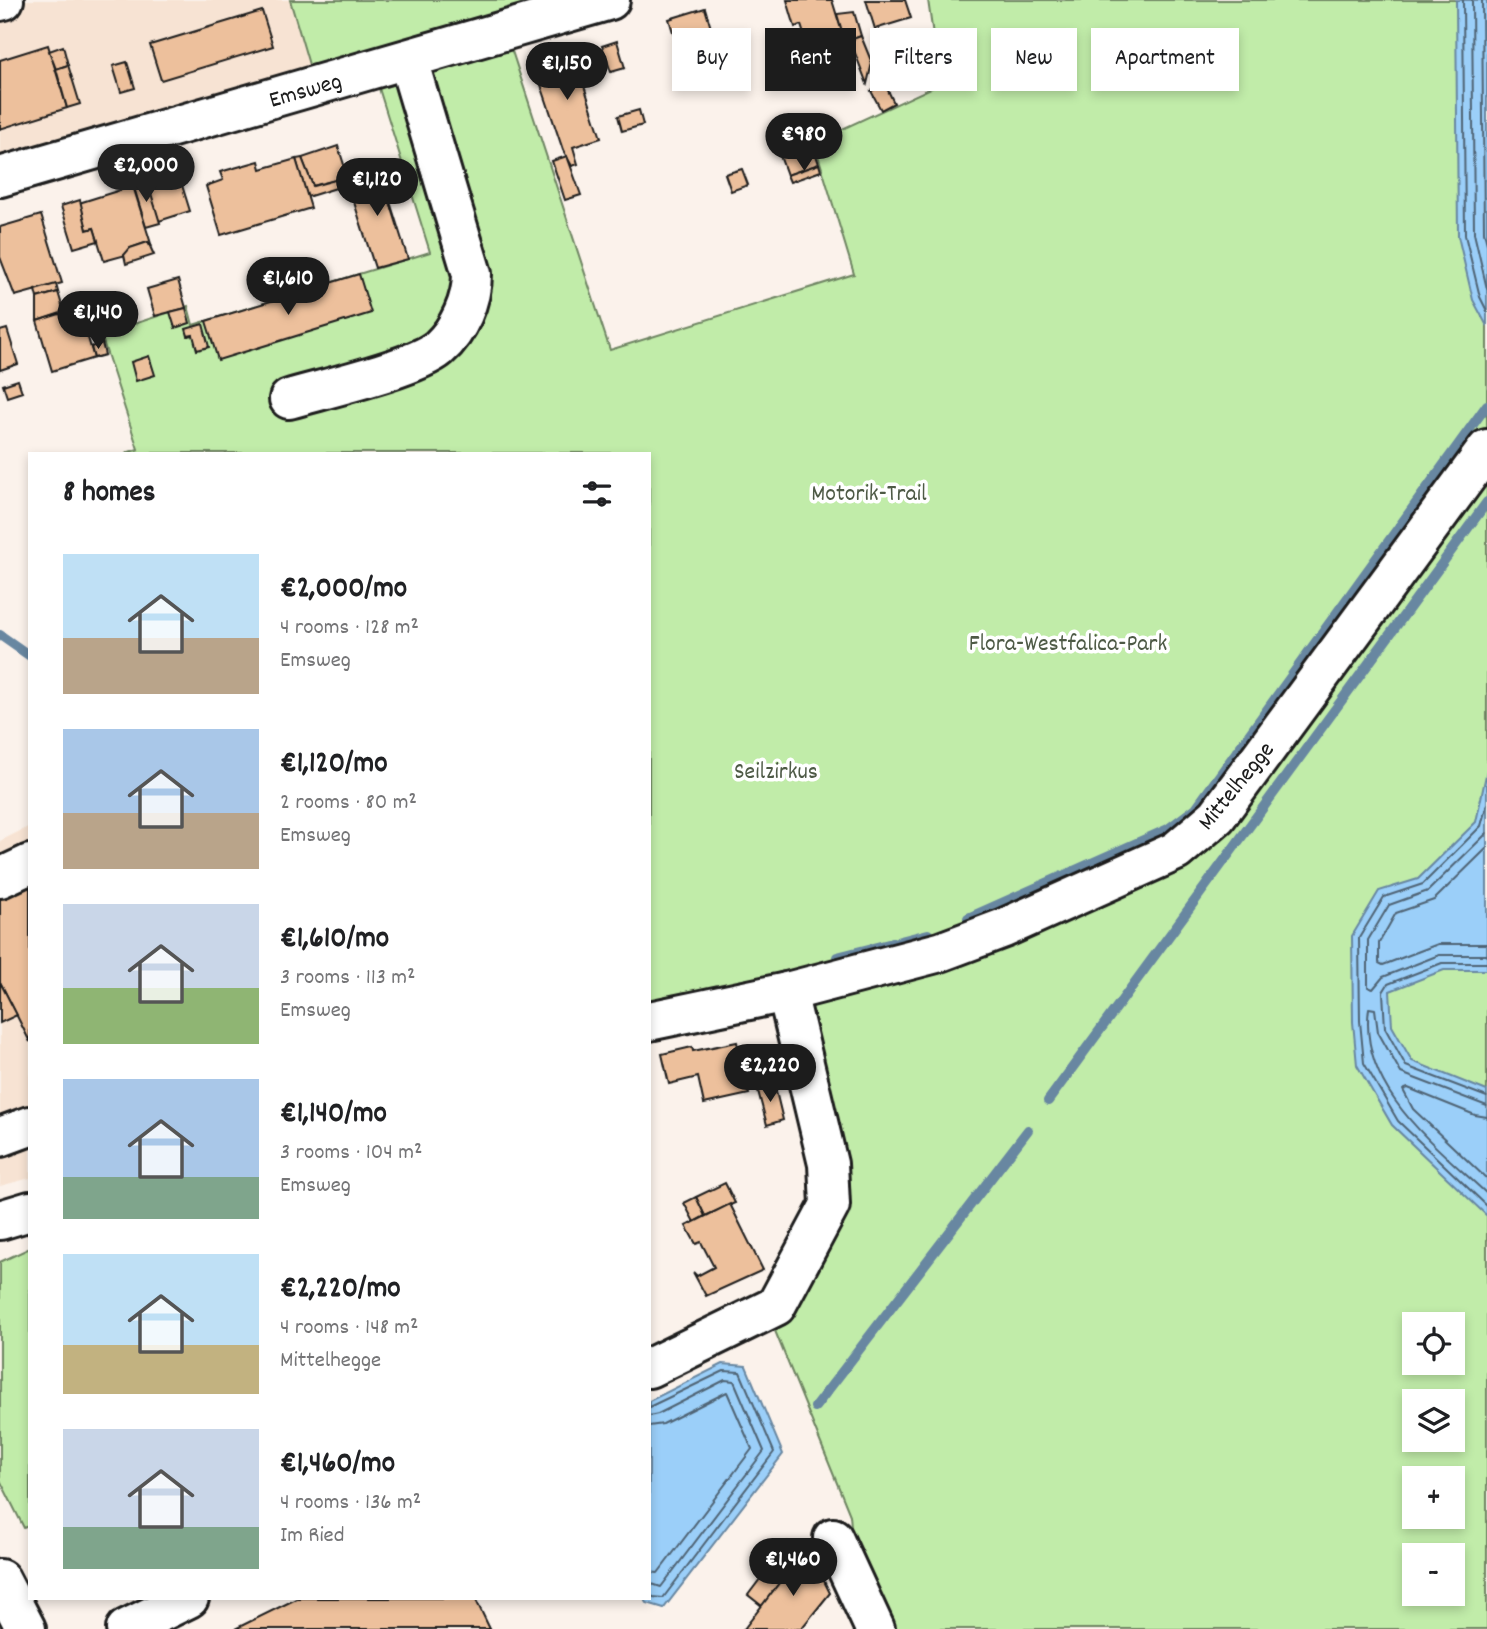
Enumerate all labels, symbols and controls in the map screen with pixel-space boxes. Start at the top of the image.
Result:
chip: Buy [672,28,751,91]
chip: Rent [765,28,856,91]
chip: Filters [870,28,977,91]
chip: New [991,28,1077,91]
chip: Apartment [1091,28,1239,91]
pin: €1,150 [510,42,624,102]
text: €1,150 [542,48,592,81]
street label: Emsweg [266,65,346,118]
pin: €980 [763,114,845,173]
text: €980 [781,119,827,152]
pin: €2,000 [89,144,203,204]
text: €2,000 [114,150,178,183]
pin: €1,120 [320,158,434,218]
text: €1,120 [352,164,402,197]
pin: €1,610 [231,258,345,317]
text: €1,610 [262,263,314,296]
pin: €1,140 [41,292,155,351]
text: €1,140 [73,297,123,330]
text: 8 homes [63,473,155,516]
icon: filters [578,475,616,513]
park label: Motorik-Trail [811,478,927,512]
text: €2,000/mo [280,569,407,612]
icon: home [119,582,203,666]
text: 4 rooms · 128 m² [280,612,419,645]
park label: Flora-Westfalica-Park [969,628,1167,662]
text: Emsweg [280,645,351,678]
street label: Mittelhegge [1191,735,1284,839]
text: €1,120/mo [280,744,388,787]
park label: Seilzirkus [734,756,818,790]
icon: home [119,757,203,841]
text: 2 rooms · 80 m² [280,787,417,820]
text: Emsweg [280,820,351,853]
text: €1,610/mo [280,919,389,962]
icon: home [119,932,203,1016]
text: 3 rooms · 113 m² [280,962,416,995]
text: Emsweg [280,995,351,1028]
pin: €2,220 [713,1044,827,1104]
text: €2,220 [740,1050,800,1083]
text: €1,140/mo [280,1094,387,1137]
icon: home [119,1107,203,1191]
text: 3 rooms · 104 m² [280,1137,422,1170]
text: Emsweg [280,1170,351,1203]
text: €2,220/mo [280,1269,401,1312]
icon: home [119,1282,203,1366]
text: 4 rooms · 148 m² [280,1312,418,1345]
map controls [1402,1312,1465,1606]
button: locate [1402,1312,1465,1375]
text: Mittelhegge [280,1345,381,1378]
button: layers [1402,1389,1465,1452]
text: €1,460/mo [280,1444,395,1487]
icon: home [119,1457,203,1541]
button: + [1402,1466,1465,1529]
text: 4 rooms · 136 m² [280,1487,421,1520]
text: Im Ried [280,1520,345,1553]
pin: €1,460 [736,1538,850,1598]
button: − [1402,1543,1465,1606]
text: €1,460 [765,1544,821,1577]

